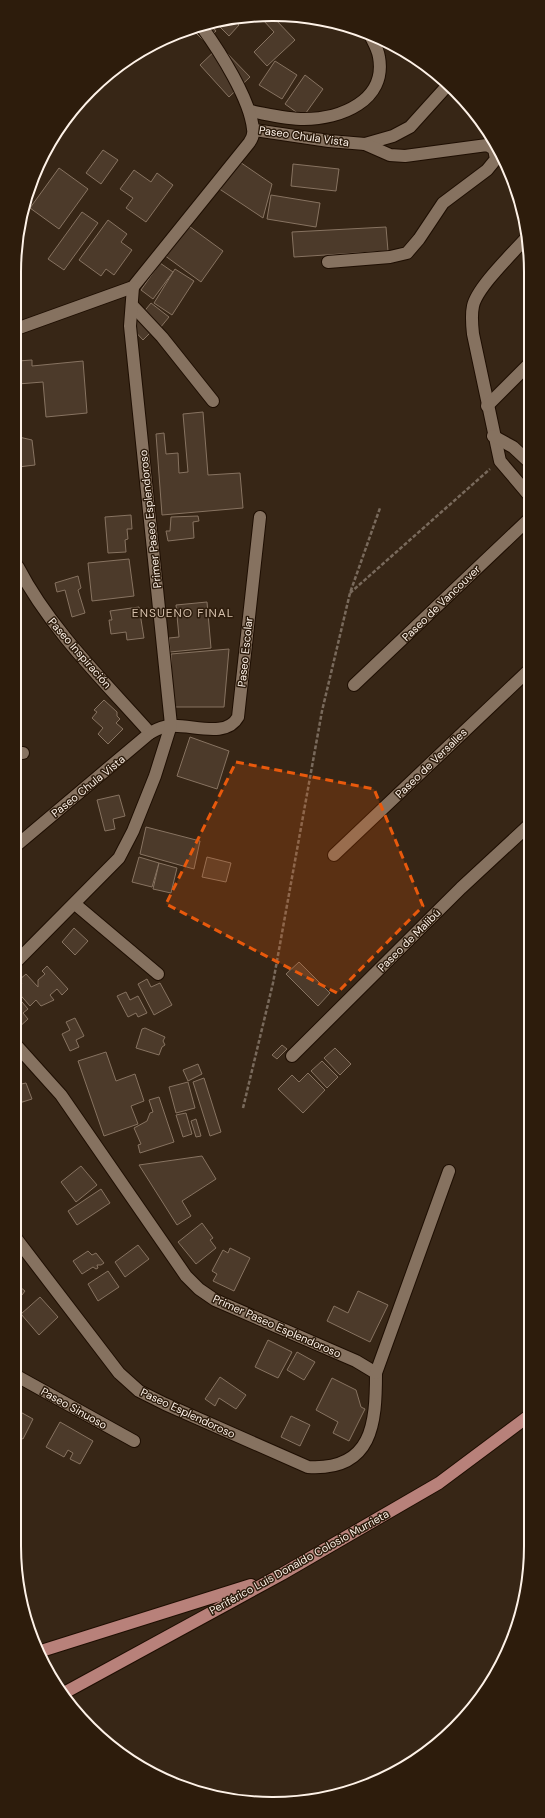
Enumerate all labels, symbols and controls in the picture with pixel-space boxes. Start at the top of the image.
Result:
street label: Paseo Chula Vista [258,123,350,149]
street label: Primer Paseo Esplendoroso [136,449,164,589]
street label: Paseo de Vancouver [399,562,483,644]
district label: ENSUENO FINAL [132,605,234,621]
street label: Paseo Inspiración [45,615,115,691]
street label: Paseo Escolar [234,616,256,688]
street label: Paseo de Versalles [392,725,470,801]
street label: Paseo Chula Vista [48,752,128,820]
street label: Paseo de Malibú [375,906,443,974]
street label: Primer Paseo Esplendoroso [211,1291,343,1361]
street label: Paseo Sinuoso [38,1384,110,1432]
street label: Paseo Esplendoroso [138,1385,238,1441]
street label: Periférico Luis Donaldo Colosio Murrieta [207,1507,391,1617]

